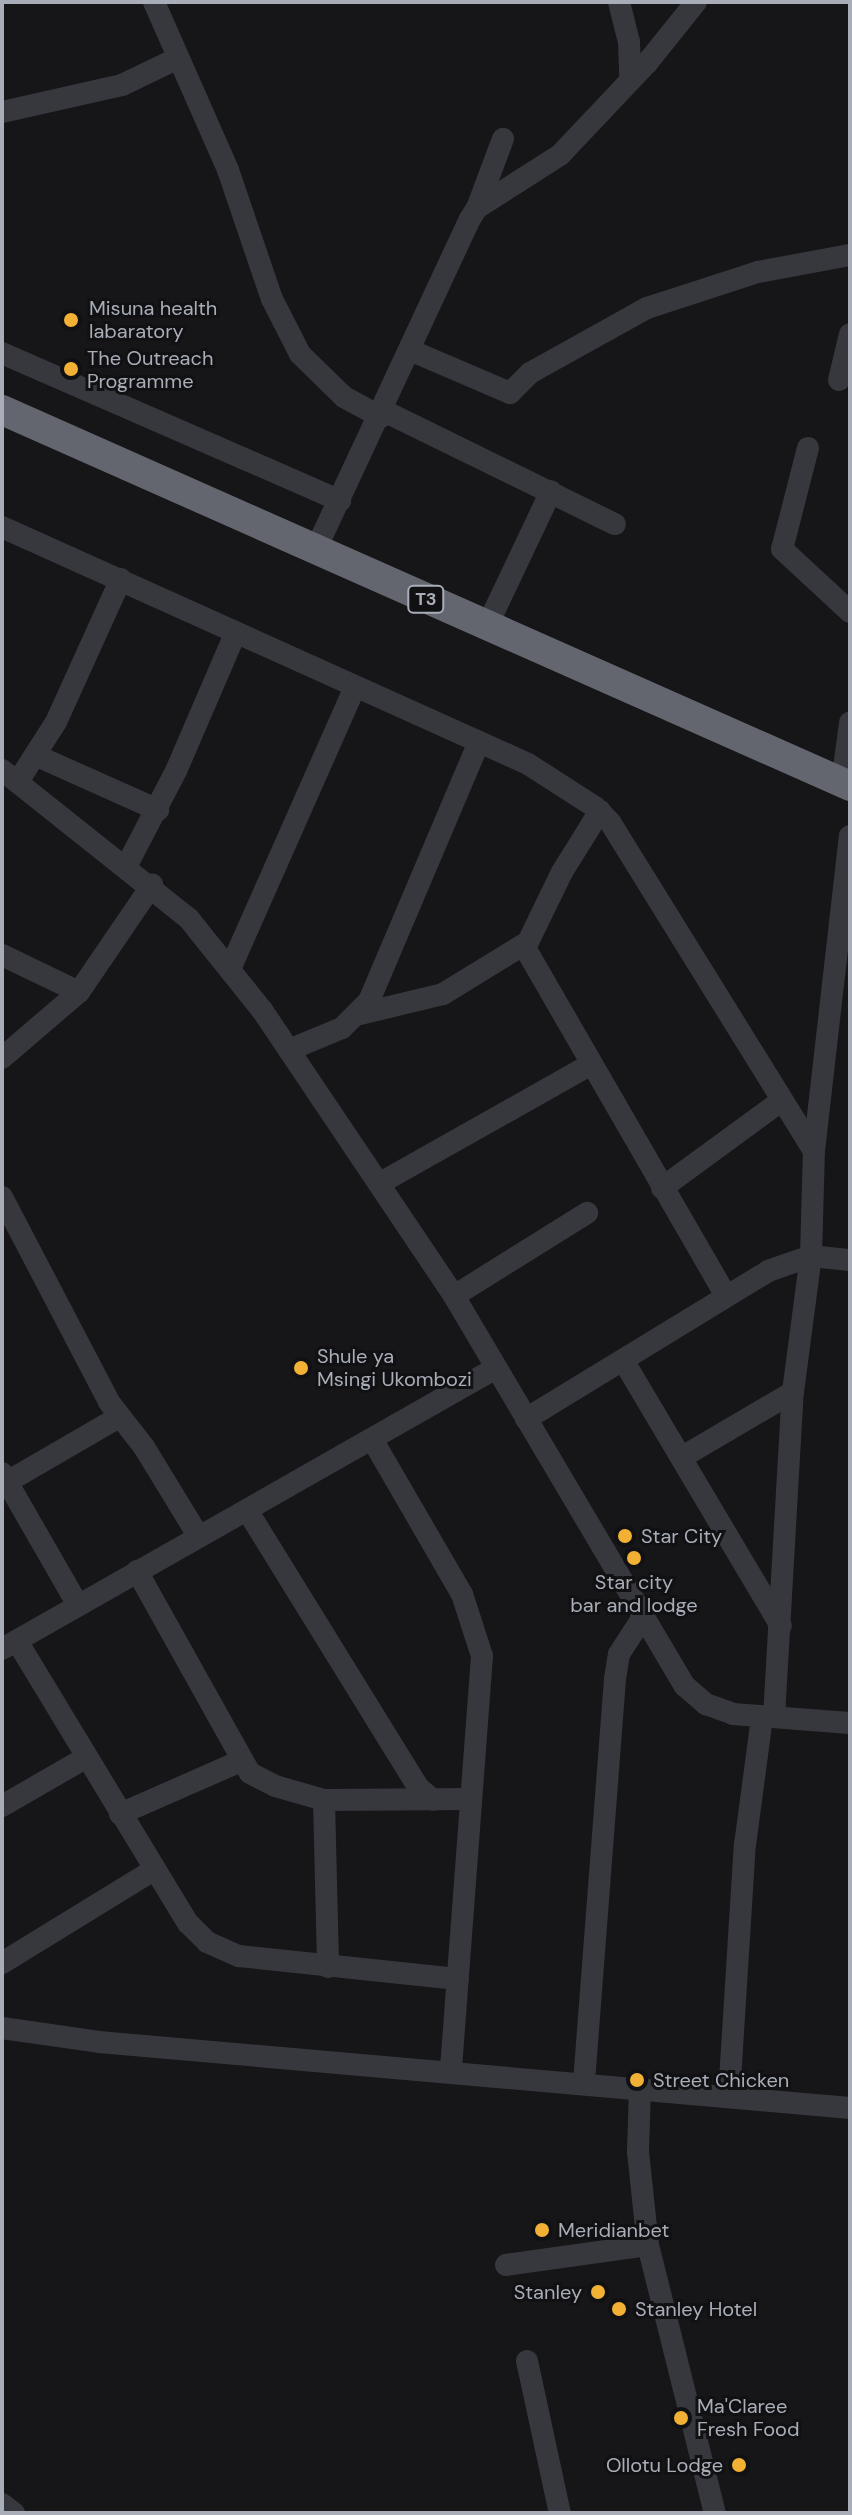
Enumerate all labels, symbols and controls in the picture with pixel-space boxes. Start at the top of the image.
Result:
place label: Misuna health labaratory [89,296,217,343]
marker: Misuna health labaratory [60,309,82,331]
place label: The Outreach Programme [87,346,213,393]
marker: The Outreach Programme [62,360,80,378]
road number: T3 [406,585,446,613]
place label: Shule ya Msingi Ukombozi [317,1344,472,1391]
marker: Shule ya Msingi Ukombozi [292,1359,310,1377]
place label: Star City [641,1524,722,1548]
marker: Star City [616,1527,634,1545]
marker: Star city bar and lodge [625,1549,643,1567]
place label: Star city bar and lodge [570,1570,698,1617]
place label: Street Chicken [653,2068,789,2092]
marker: Street Chicken [628,2071,646,2089]
place label: Meridianbet [558,2218,669,2242]
marker: Meridianbet [533,2221,551,2239]
place label: Stanley [514,2280,582,2304]
marker: Stanley [589,2283,607,2301]
place label: Stanley Hotel [635,2297,757,2321]
marker: Stanley Hotel [610,2300,628,2318]
place label: Ma'Claree Fresh Food [697,2394,799,2441]
marker: Ma'Claree Fresh Food [672,2409,690,2427]
place label: Ollotu Lodge [606,2453,723,2477]
marker: Ollotu Lodge [730,2456,748,2474]

